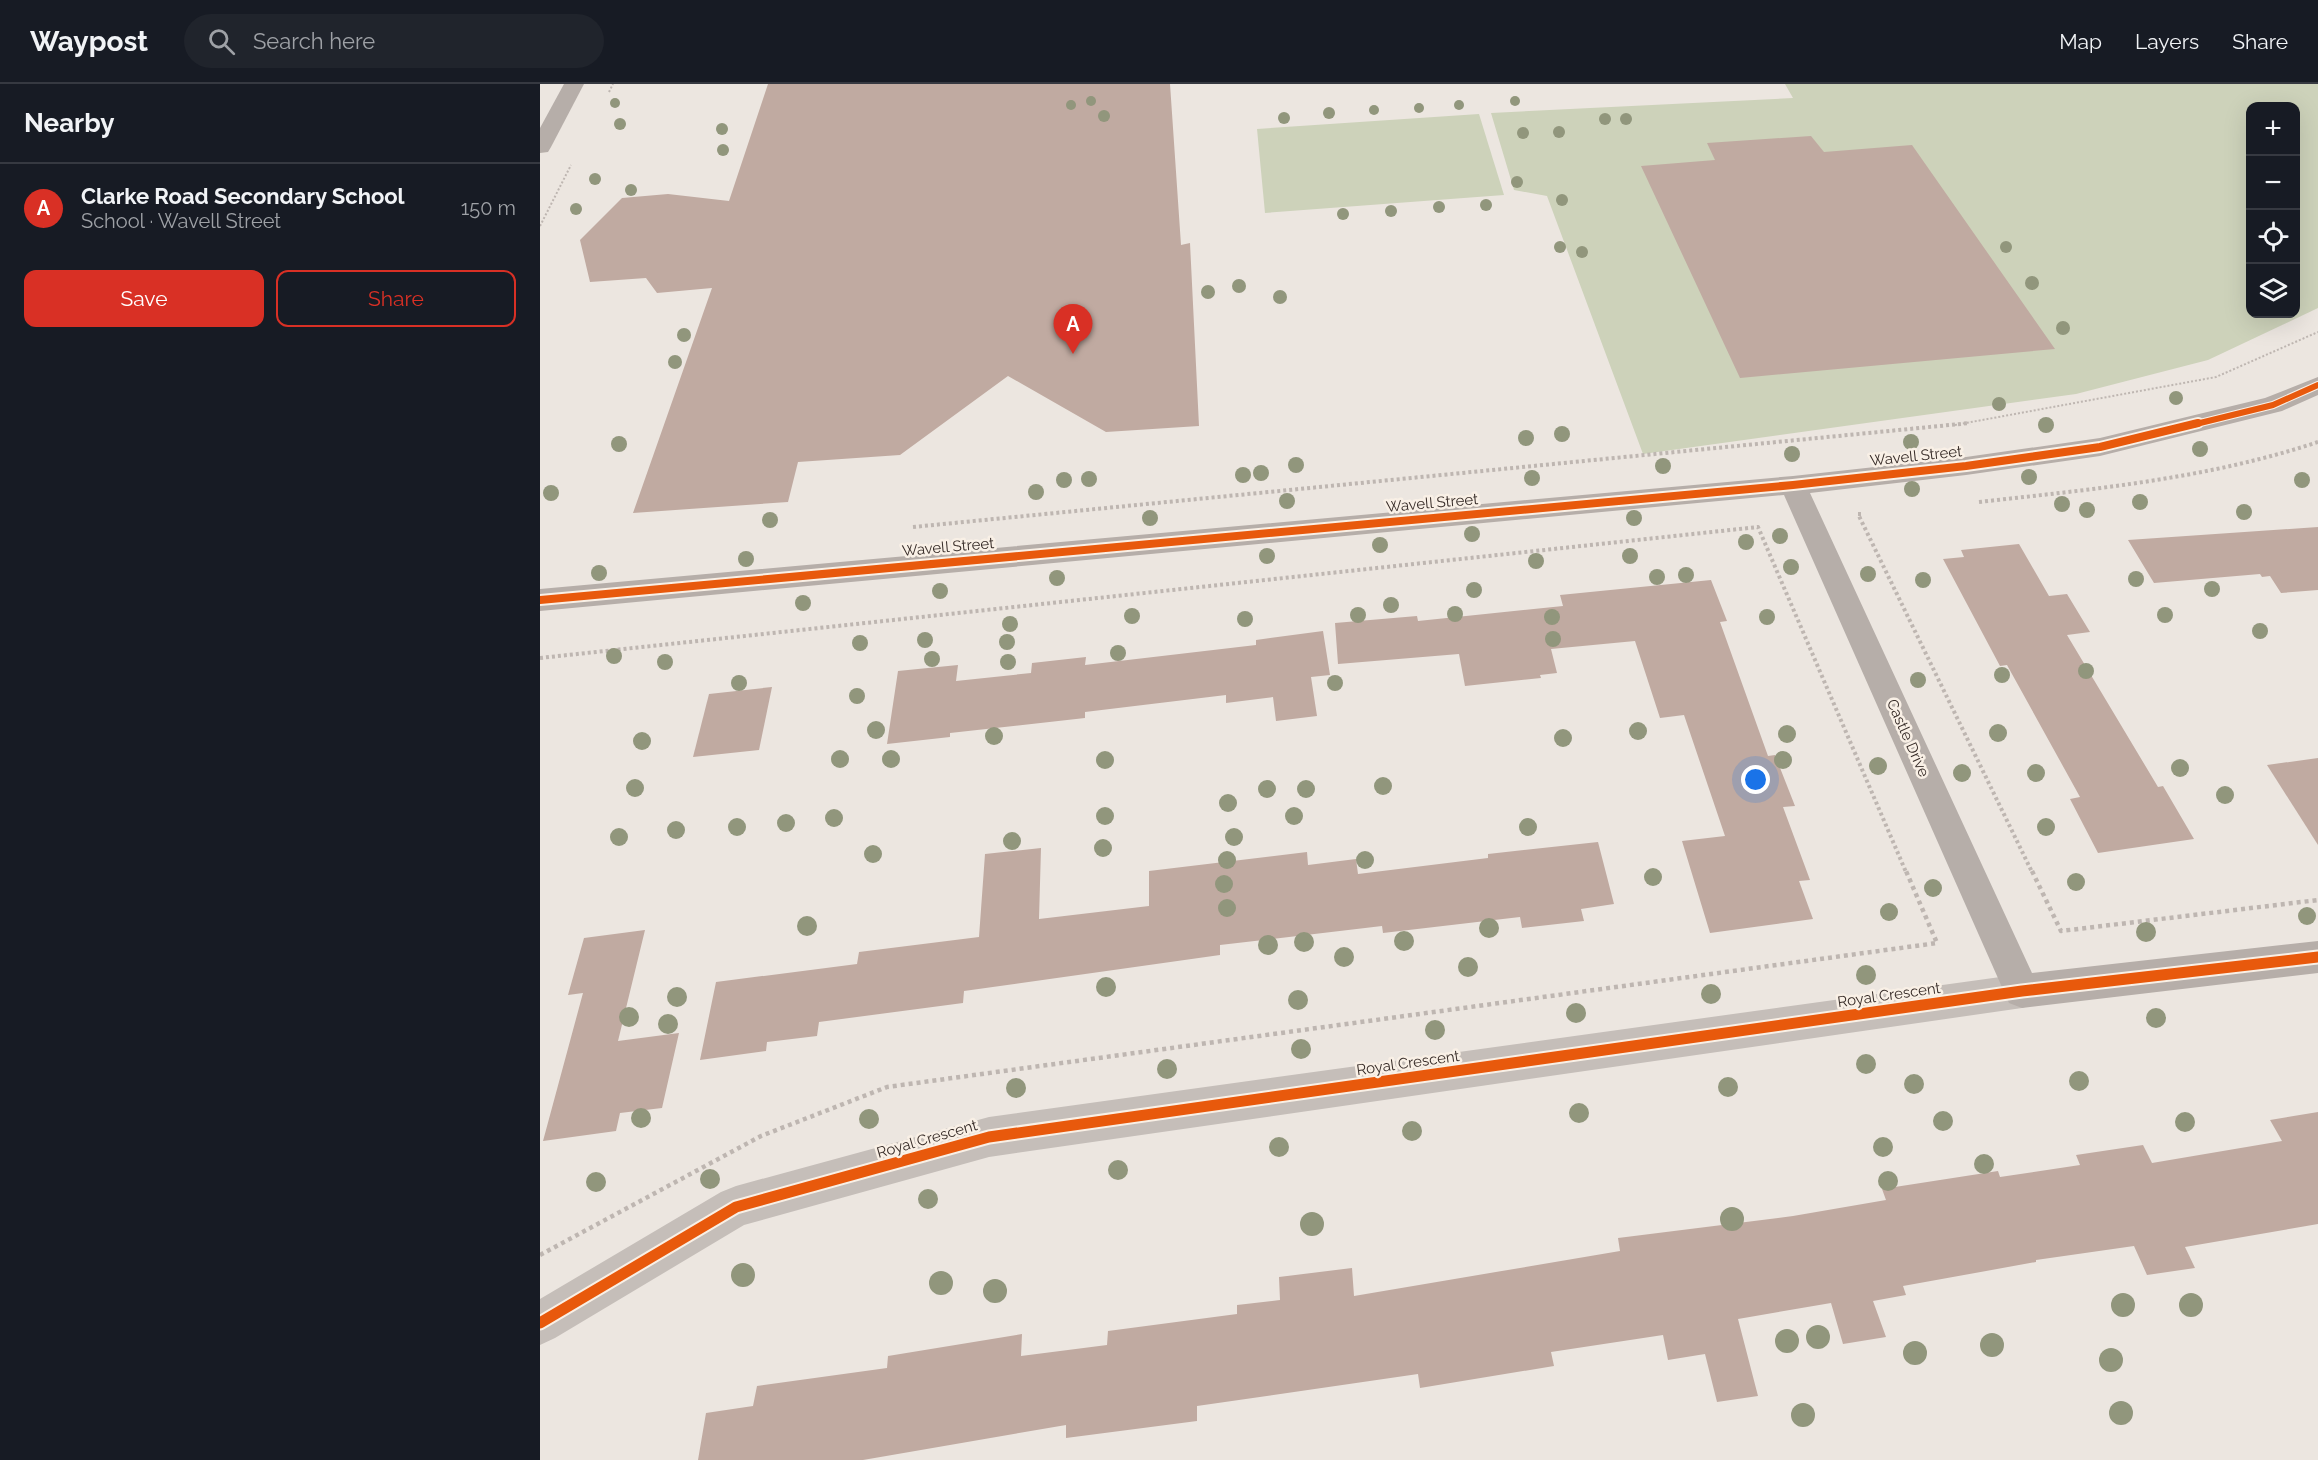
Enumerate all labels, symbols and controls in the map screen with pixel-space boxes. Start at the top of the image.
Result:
search box [184,14,604,68]
text: Waypost [30,25,148,58]
icon: search [205,25,238,58]
text: Search here [253,28,375,54]
text: Map [2059,29,2102,54]
text: Layers [2135,29,2199,54]
text: Share [2232,29,2288,54]
map controls [2246,102,2300,318]
button: + [2246,102,2300,156]
text: Nearby [24,108,114,138]
button: − [2246,156,2300,210]
text: Clarke Road Secondary School [81,183,405,209]
text: A [37,196,50,220]
text: 150 m [461,196,516,220]
text: School · Wavell Street [81,209,281,233]
button: locate [2246,210,2300,264]
button: layers [2246,264,2300,318]
button: Save [24,270,264,327]
button: Share [276,270,516,327]
pin: A [1054,304,1092,354]
street label: Wavell Street [1869,442,1963,470]
street label: Wavell Street [1385,490,1479,516]
street label: Wavell Street [901,534,995,560]
street label: Castle Drive [1883,696,1933,780]
your location [1741,765,1770,794]
street label: Royal Crescent [1836,979,1942,1011]
street label: Royal Crescent [1355,1047,1461,1079]
street label: Royal Crescent [875,1116,979,1162]

